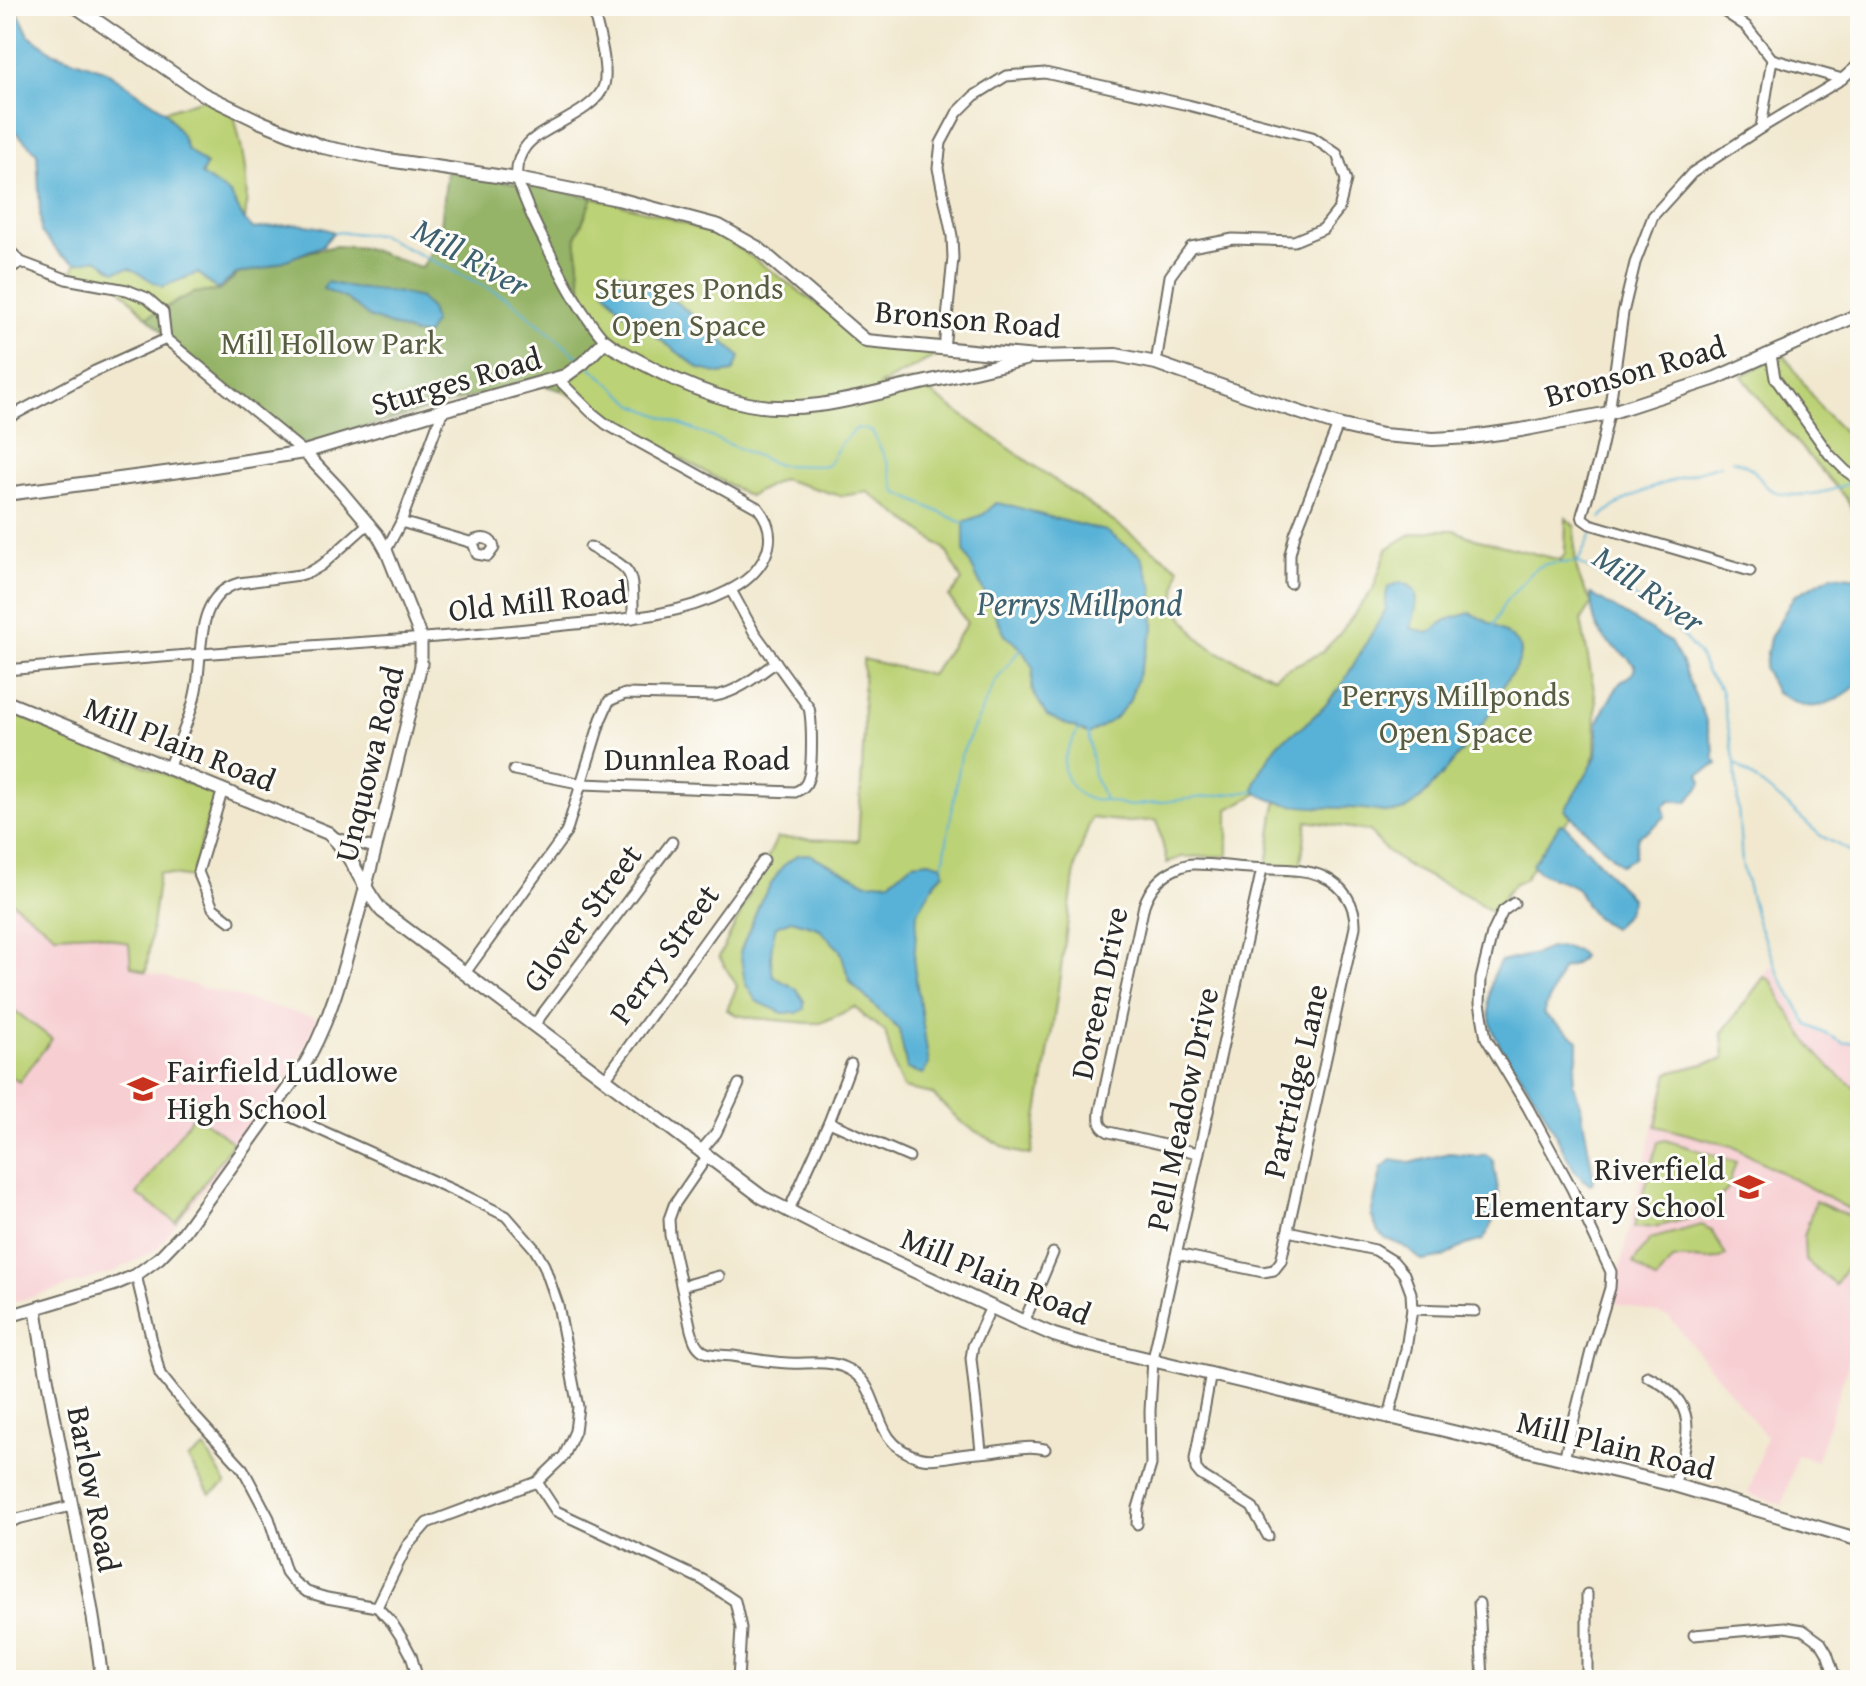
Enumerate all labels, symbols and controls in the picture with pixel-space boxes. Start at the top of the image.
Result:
water label: Mill River [404,205,540,309]
park label: Sturges Ponds Open Space [594,264,784,348]
street label: Bronson Road [873,287,1063,350]
park label: Mill Hollow Park [220,319,444,366]
street label: Bronson Road [1539,322,1731,419]
street label: Sturges Road [365,334,546,427]
water label: Mill River [1583,532,1716,646]
street label: Old Mill Road [446,568,630,633]
water label: Perrys Millpond [976,578,1183,627]
street label: Unquowa Road [321,661,416,867]
park label: Perrys Millponds Open Space [1342,671,1570,755]
street label: Mill Plain Road [78,684,283,803]
street label: Dunnlea Road [604,735,790,782]
street label: Glover Street [510,834,653,1002]
street label: Perry Street [597,874,730,1033]
street label: Doreen Drive [1057,902,1140,1084]
street label: Partridge Lane [1249,979,1340,1183]
street label: Pell Meadow Drive [1133,983,1230,1235]
place label: Fairfield Ludlowe High School [167,1047,398,1131]
school or university icon: Fairfield Ludlowe High School [126,1072,160,1106]
place label: Riverfield Elementary School [1474,1145,1725,1229]
school or university icon: Riverfield Elementary School [1732,1170,1766,1204]
street label: Mill Plain Road [894,1214,1099,1337]
street label: Mill Plain Road [1512,1397,1720,1492]
street label: Barlow Road [55,1402,134,1576]

